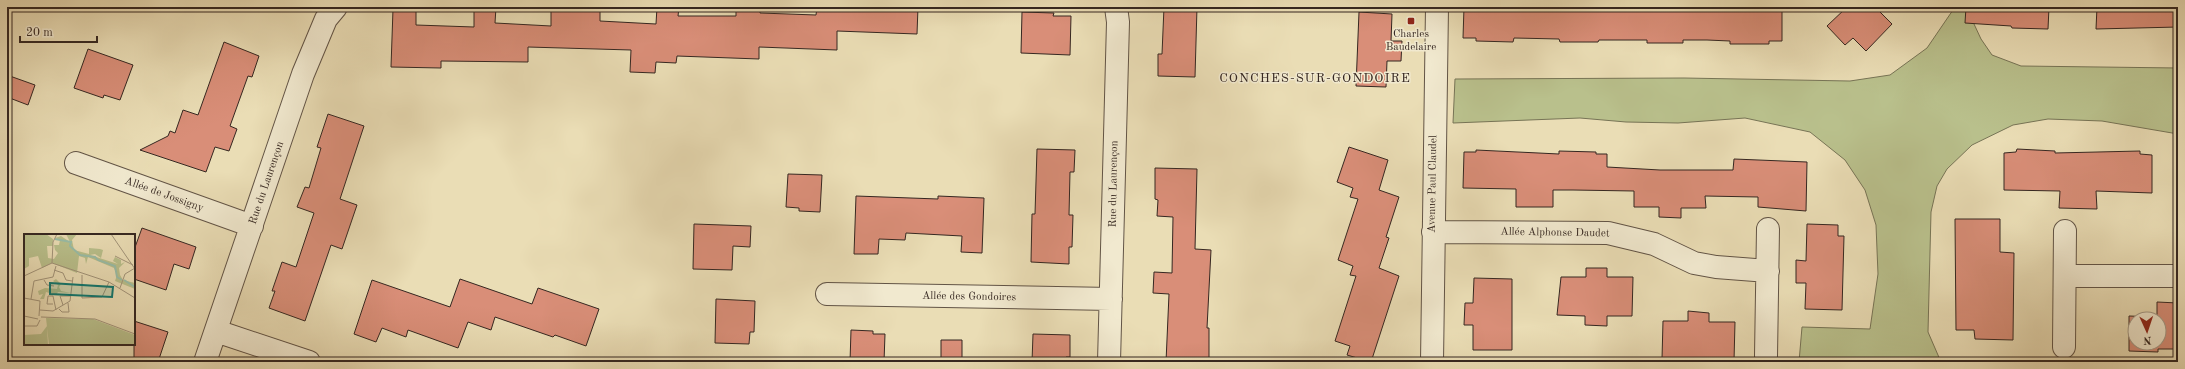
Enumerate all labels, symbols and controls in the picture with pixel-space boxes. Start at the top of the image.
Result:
marker: Charles Baudelaire [1406,16,1416,26]
scale bar [20,18,97,44]
text: 20 m [26,27,53,39]
place label: Charles Baudelaire [1386,29,1436,53]
district label: CONCHES-SUR-GONDOIRE [1219,72,1411,85]
street label: Avenue Paul Claudel [1427,135,1439,233]
street label: Rue du Laurençon [248,140,286,226]
street label: Rue du Laurençon [1108,140,1120,228]
street label: Allée de Jossigny [123,176,205,214]
street label: Allée Alphonse Daudet [1500,227,1610,239]
inset map [24,234,135,345]
street label: Allée des Gondoires [922,291,1016,303]
north arrow [2127,311,2167,351]
text: N [2142,334,2152,345]

